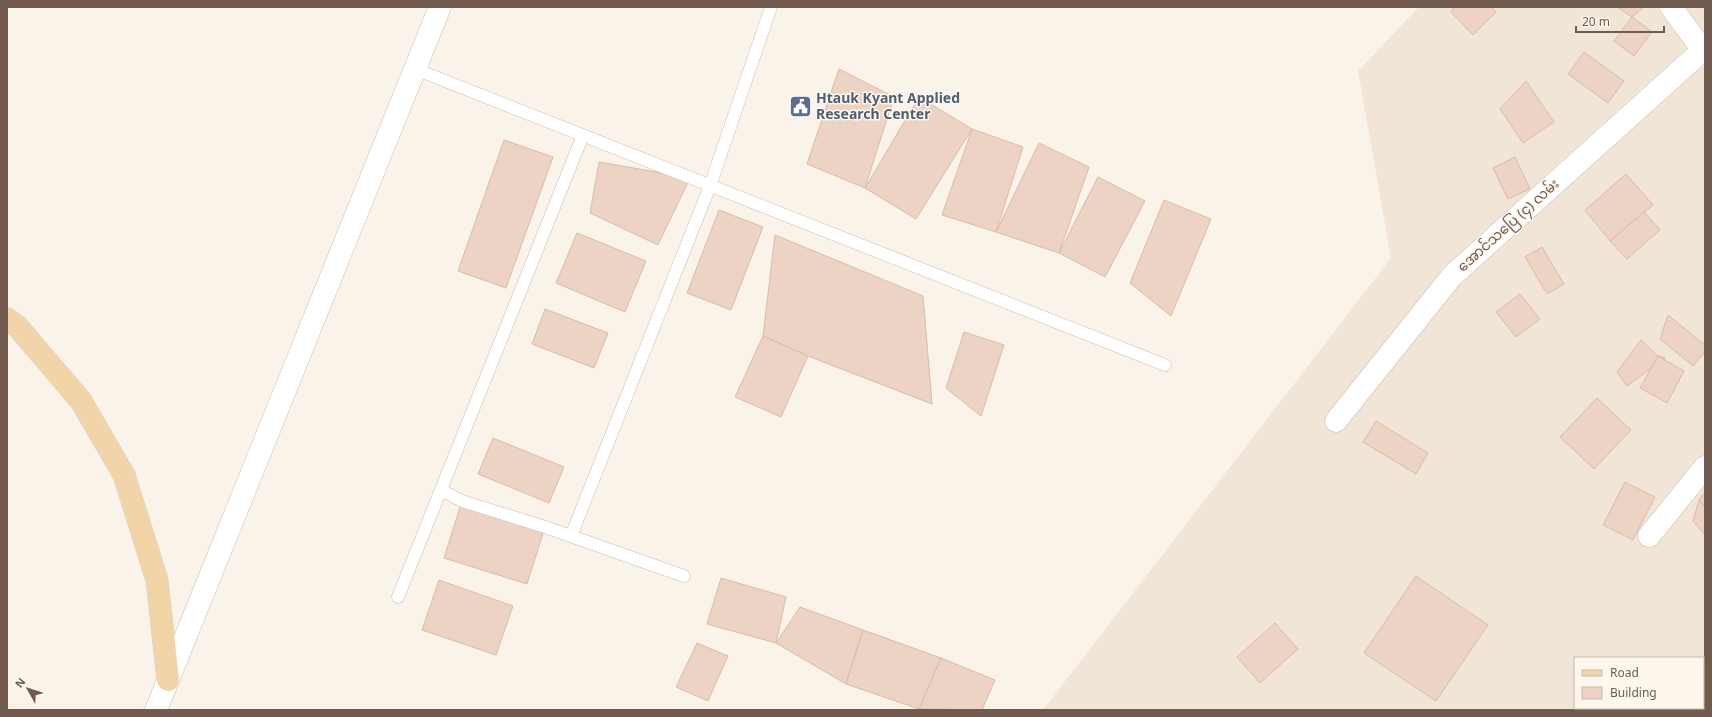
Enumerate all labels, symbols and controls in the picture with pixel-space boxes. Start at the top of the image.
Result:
scale bar [1576,8,1664,34]
text: 20 m [1582,13,1610,30]
place label: Htauk Kyant Applied Research Center [816,88,960,123]
public building icon: Htauk Kyant Applied Research Center [788,93,814,119]
street label: အောင်သပြေ (၄) လမ်း [1453,174,1565,278]
legend [1574,657,1704,709]
text: Road [1610,664,1639,681]
north arrow [8,669,48,709]
text: N [11,674,28,691]
text: Building [1610,684,1657,701]

